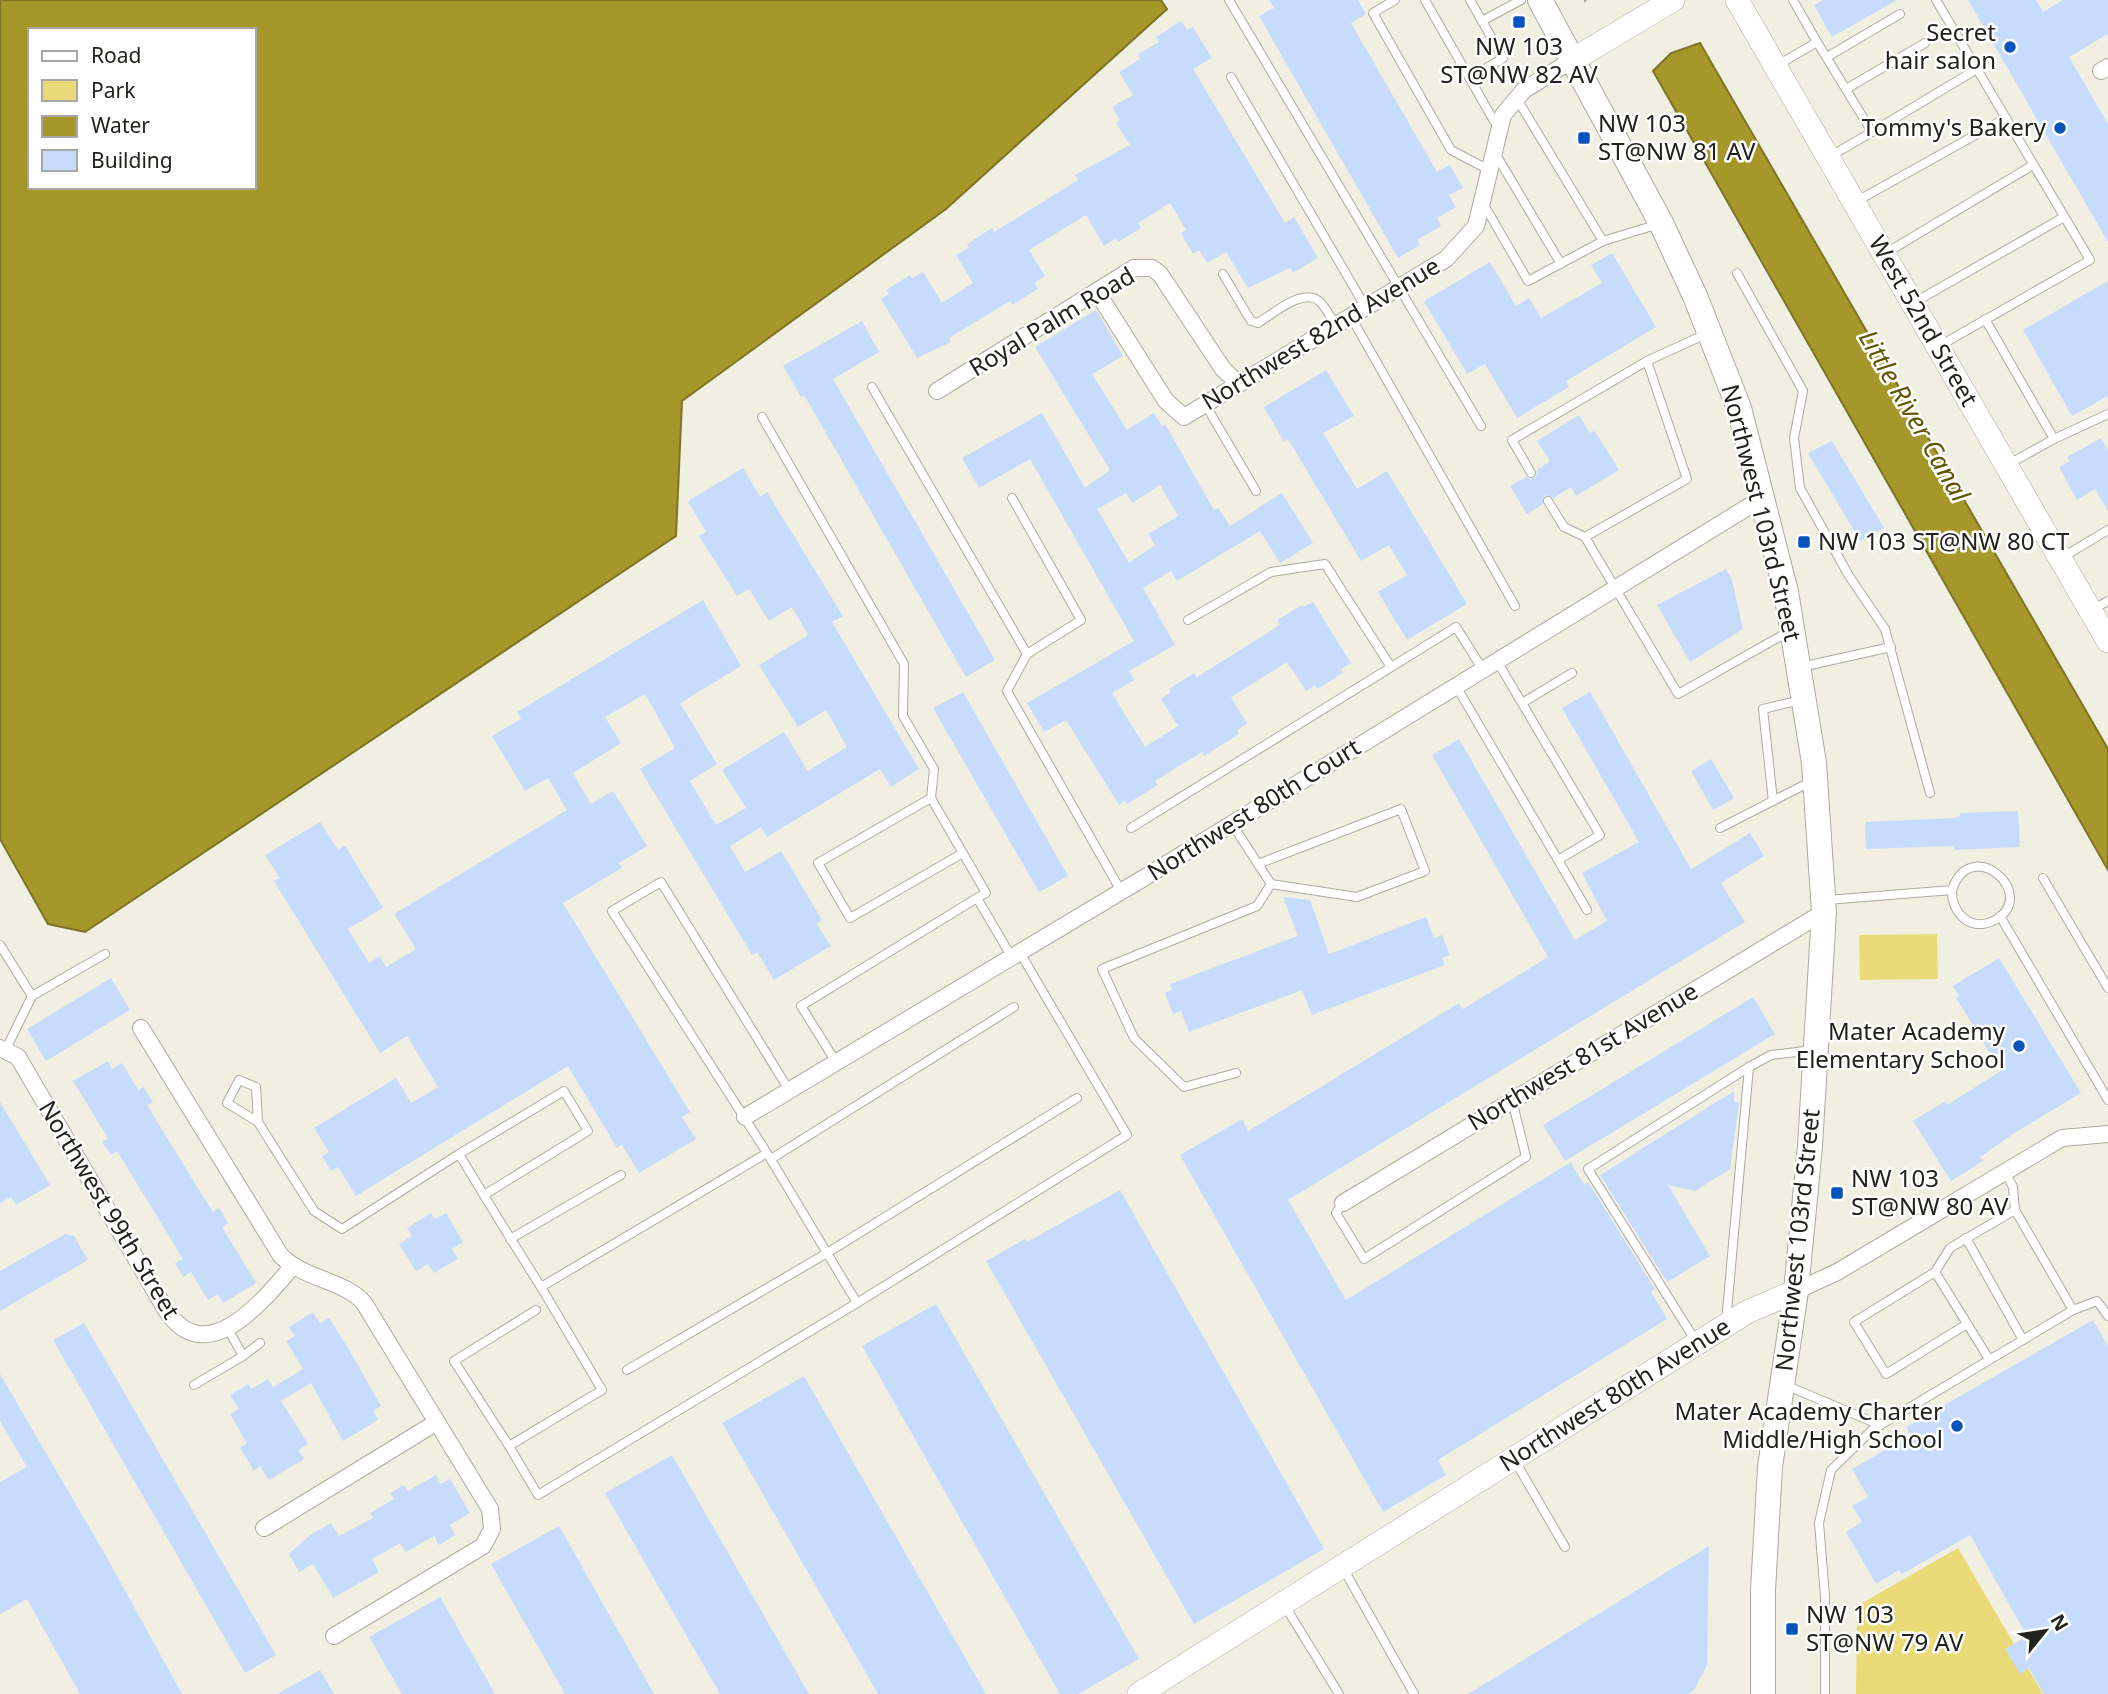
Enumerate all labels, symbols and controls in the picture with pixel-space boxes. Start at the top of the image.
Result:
marker: NW 103 ST@NW 82 AV [1511,14,1527,30]
place label: Secret hair salon [1885,15,1996,76]
legend [28,28,256,189]
place label: NW 103 ST@NW 82 AV [1440,29,1598,90]
marker: Secret hair salon [2002,39,2018,55]
text: Road [91,41,141,69]
text: Park [91,76,136,104]
place label: NW 103 ST@NW 81 AV [1598,106,1756,167]
place label: Tommy's Bakery [1862,110,2047,143]
text: Water [91,111,150,139]
marker: Tommy's Bakery [2052,120,2068,136]
marker: NW 103 ST@NW 81 AV [1576,130,1592,146]
text: Building [91,146,173,174]
street label: West 52nd Street [1862,229,1987,412]
street label: Northwest 82nd Avenue [1195,248,1446,417]
street label: Royal Palm Road [962,258,1140,383]
water label: Little River Canal [1851,323,1979,509]
street label: Northwest 103rd Street [1715,381,1810,645]
place label: NW 103 ST@NW 80 CT [1818,524,2070,557]
marker: NW 103 ST@NW 80 CT [1796,534,1812,550]
street label: Northwest 80th Court [1140,730,1366,888]
street label: Northwest 81st Avenue [1461,974,1703,1138]
place label: Mater Academy Elementary School [1796,1014,2006,1075]
marker: Mater Academy Elementary School [2011,1038,2027,1054]
street label: Northwest 99th Street [32,1094,189,1325]
street label: Northwest 103rd Street [1766,1107,1827,1373]
place label: NW 103 ST@NW 80 AV [1851,1161,2009,1222]
marker: NW 103 ST@NW 80 AV [1829,1185,1845,1201]
street label: Northwest 80th Avenue [1492,1309,1736,1478]
place label: Mater Academy Charter Middle/High School [1674,1394,1943,1455]
marker: Mater Academy Charter Middle/High School [1949,1418,1965,1434]
north arrow [2010,1596,2080,1666]
place label: NW 103 ST@NW 79 AV [1806,1597,1964,1658]
text: N [2045,1609,2075,1636]
marker: NW 103 ST@NW 79 AV [1784,1621,1800,1637]

